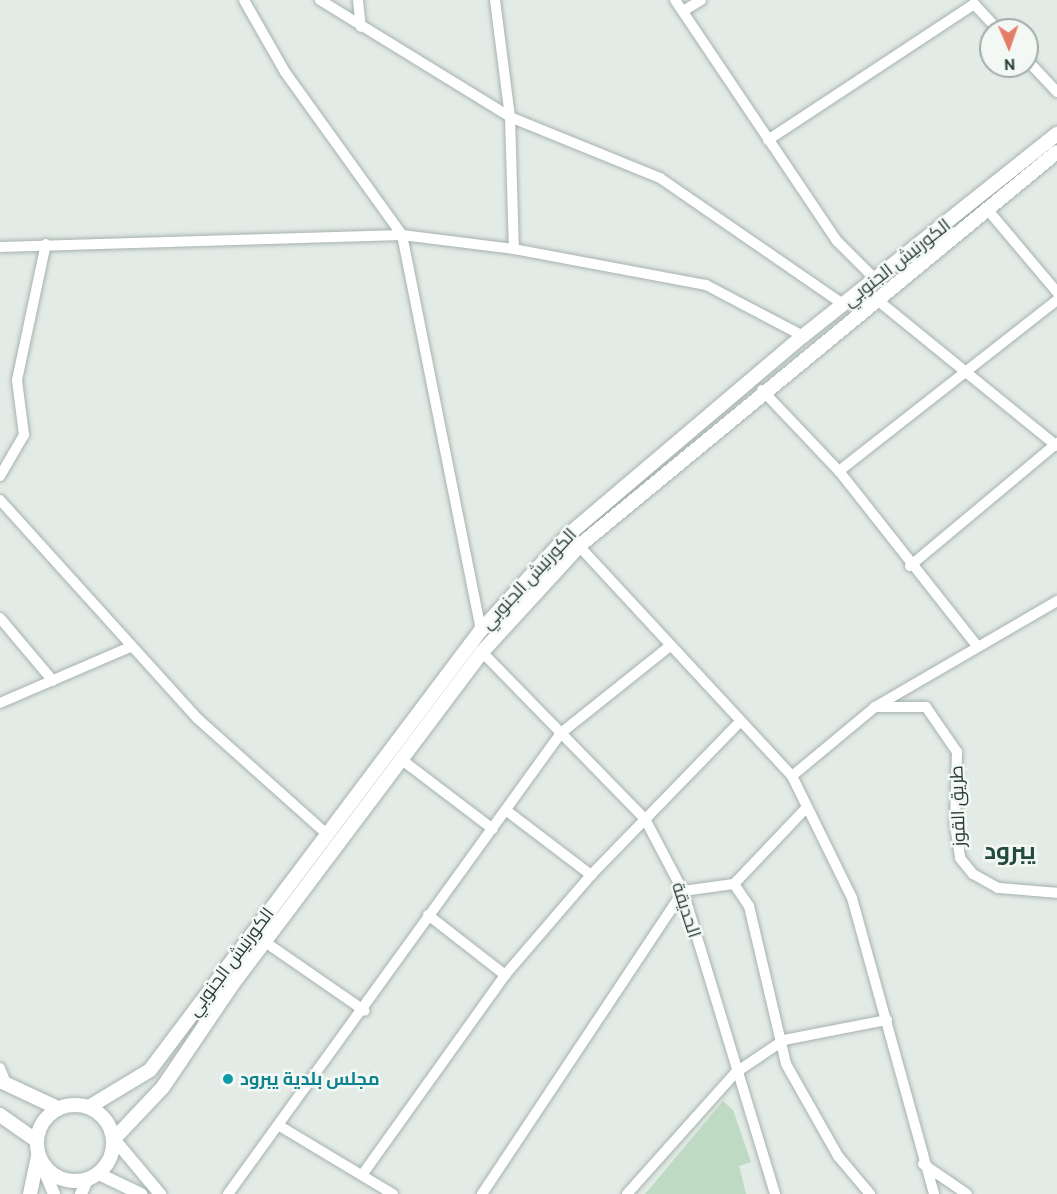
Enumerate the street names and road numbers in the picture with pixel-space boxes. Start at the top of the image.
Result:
street label: الكورنيش الجنوبي [839,214,955,312]
street label: الكورنيش الجنوبي [477,524,581,634]
street label: طريق القوز [946,765,970,847]
street label: الحديقة [667,880,705,940]
street label: الكورنيش الجنوبي [183,903,279,1021]

